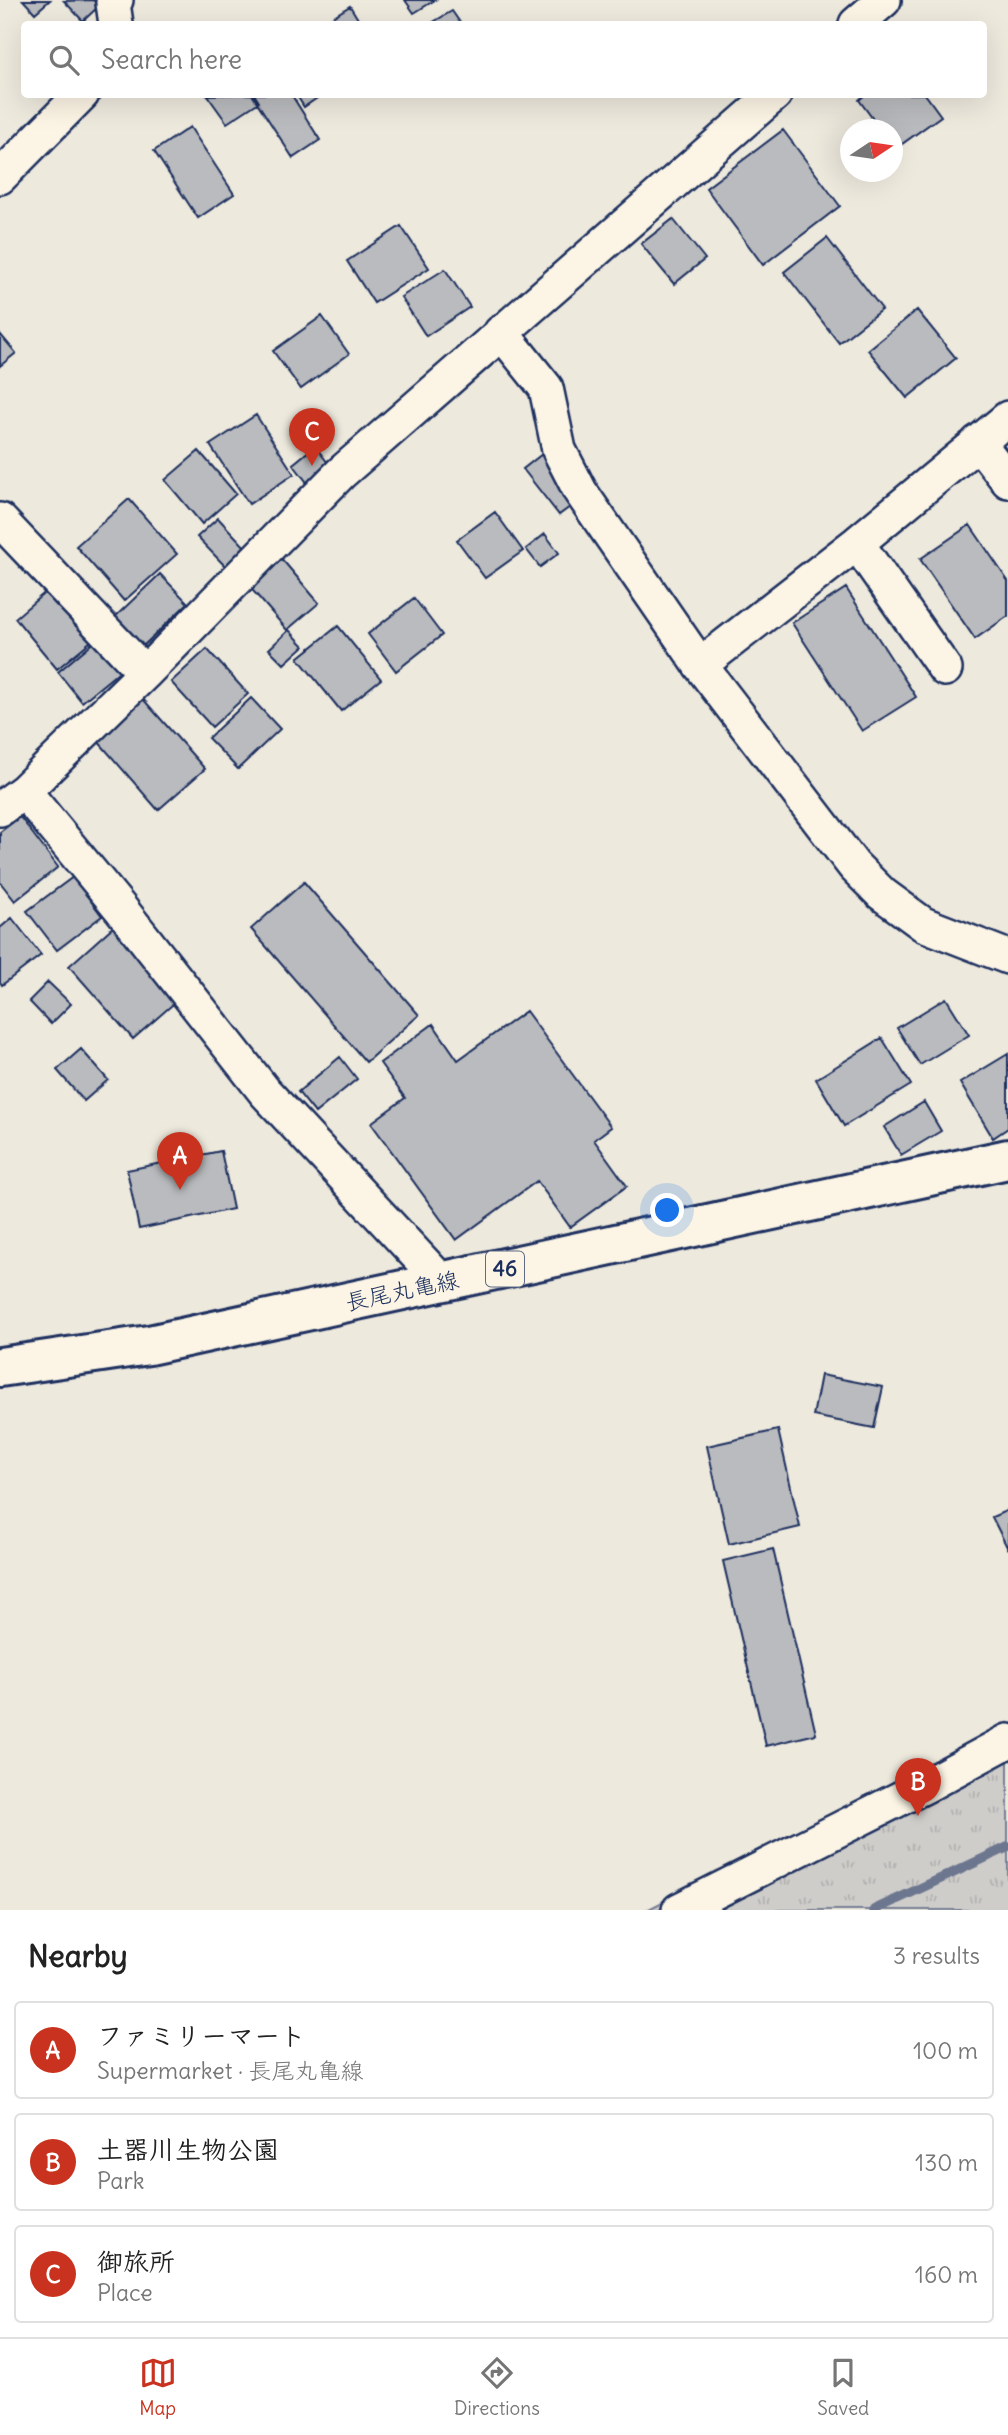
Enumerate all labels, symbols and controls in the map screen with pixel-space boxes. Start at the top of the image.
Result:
search box [21,21,987,98]
icon: search [45,41,83,79]
text: Search here [101,43,242,76]
north arrow [840,119,903,182]
pin: C [289,408,335,466]
pin: A [157,1132,203,1190]
your location [650,1193,684,1227]
road number: 46 [486,1252,524,1286]
street label: 長尾丸亀線 [343,1264,461,1317]
pin: B [895,1758,941,1816]
text: Nearby [28,1937,128,1975]
text: 3 results [893,1941,980,1970]
text: ファミリーマート [97,2019,306,2052]
text: A [46,2036,60,2065]
text: 100 m [913,2036,978,2065]
text: Supermarket · 長尾丸亀線 [97,2056,364,2085]
text: 土器川生物公園 [97,2133,279,2166]
text: B [45,2148,61,2177]
text: 130 m [915,2148,978,2177]
text: Park [97,2166,145,2195]
text: 御旅所 [97,2245,175,2278]
text: C [45,2260,61,2289]
text: 160 m [915,2260,978,2289]
text: Place [97,2278,153,2307]
tab: Map [139,2354,177,2420]
tab: Directions [454,2354,540,2420]
tab: Saved [817,2354,869,2420]

